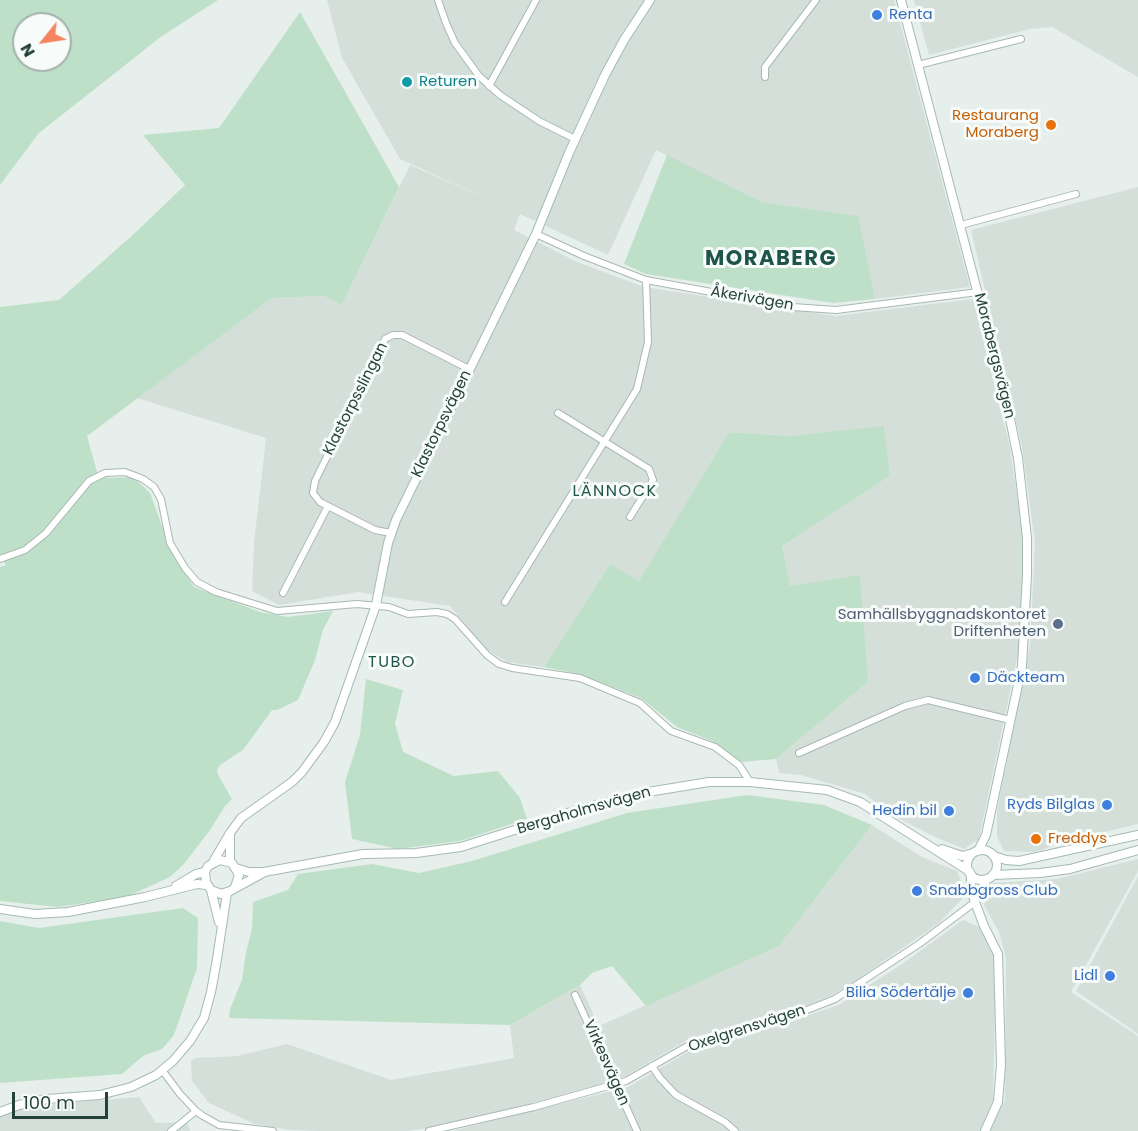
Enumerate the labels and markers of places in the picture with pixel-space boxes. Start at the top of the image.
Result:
place label: Renta [889,6,933,24]
marker: Renta [870,8,884,22]
place label: Returen [419,73,477,91]
marker: Returen [400,75,414,89]
place label: Restaurang Moraberg [952,107,1039,142]
marker: Restaurang Moraberg [1044,118,1058,132]
place label: Samhällsbyggnadskontoret Driftenheten [838,606,1046,641]
marker: Samhällsbyggnadskontoret Driftenheten [1051,617,1065,631]
place label: Däckteam [987,669,1065,687]
marker: Däckteam [968,671,982,685]
place label: Ryds Bilglas [1007,796,1095,814]
marker: Ryds Bilglas [1100,798,1114,812]
place label: Hedin bil [872,802,937,820]
marker: Hedin bil [942,804,956,818]
place label: Freddys [1048,830,1107,848]
marker: Freddys [1029,832,1043,846]
place label: Snabbgross Club [929,882,1058,900]
marker: Snabbgross Club [910,884,924,898]
place label: Lidl [1074,967,1098,985]
marker: Lidl [1103,969,1117,983]
place label: Bilia Södertälje [846,984,956,1002]
marker: Bilia Södertälje [961,986,975,1000]

